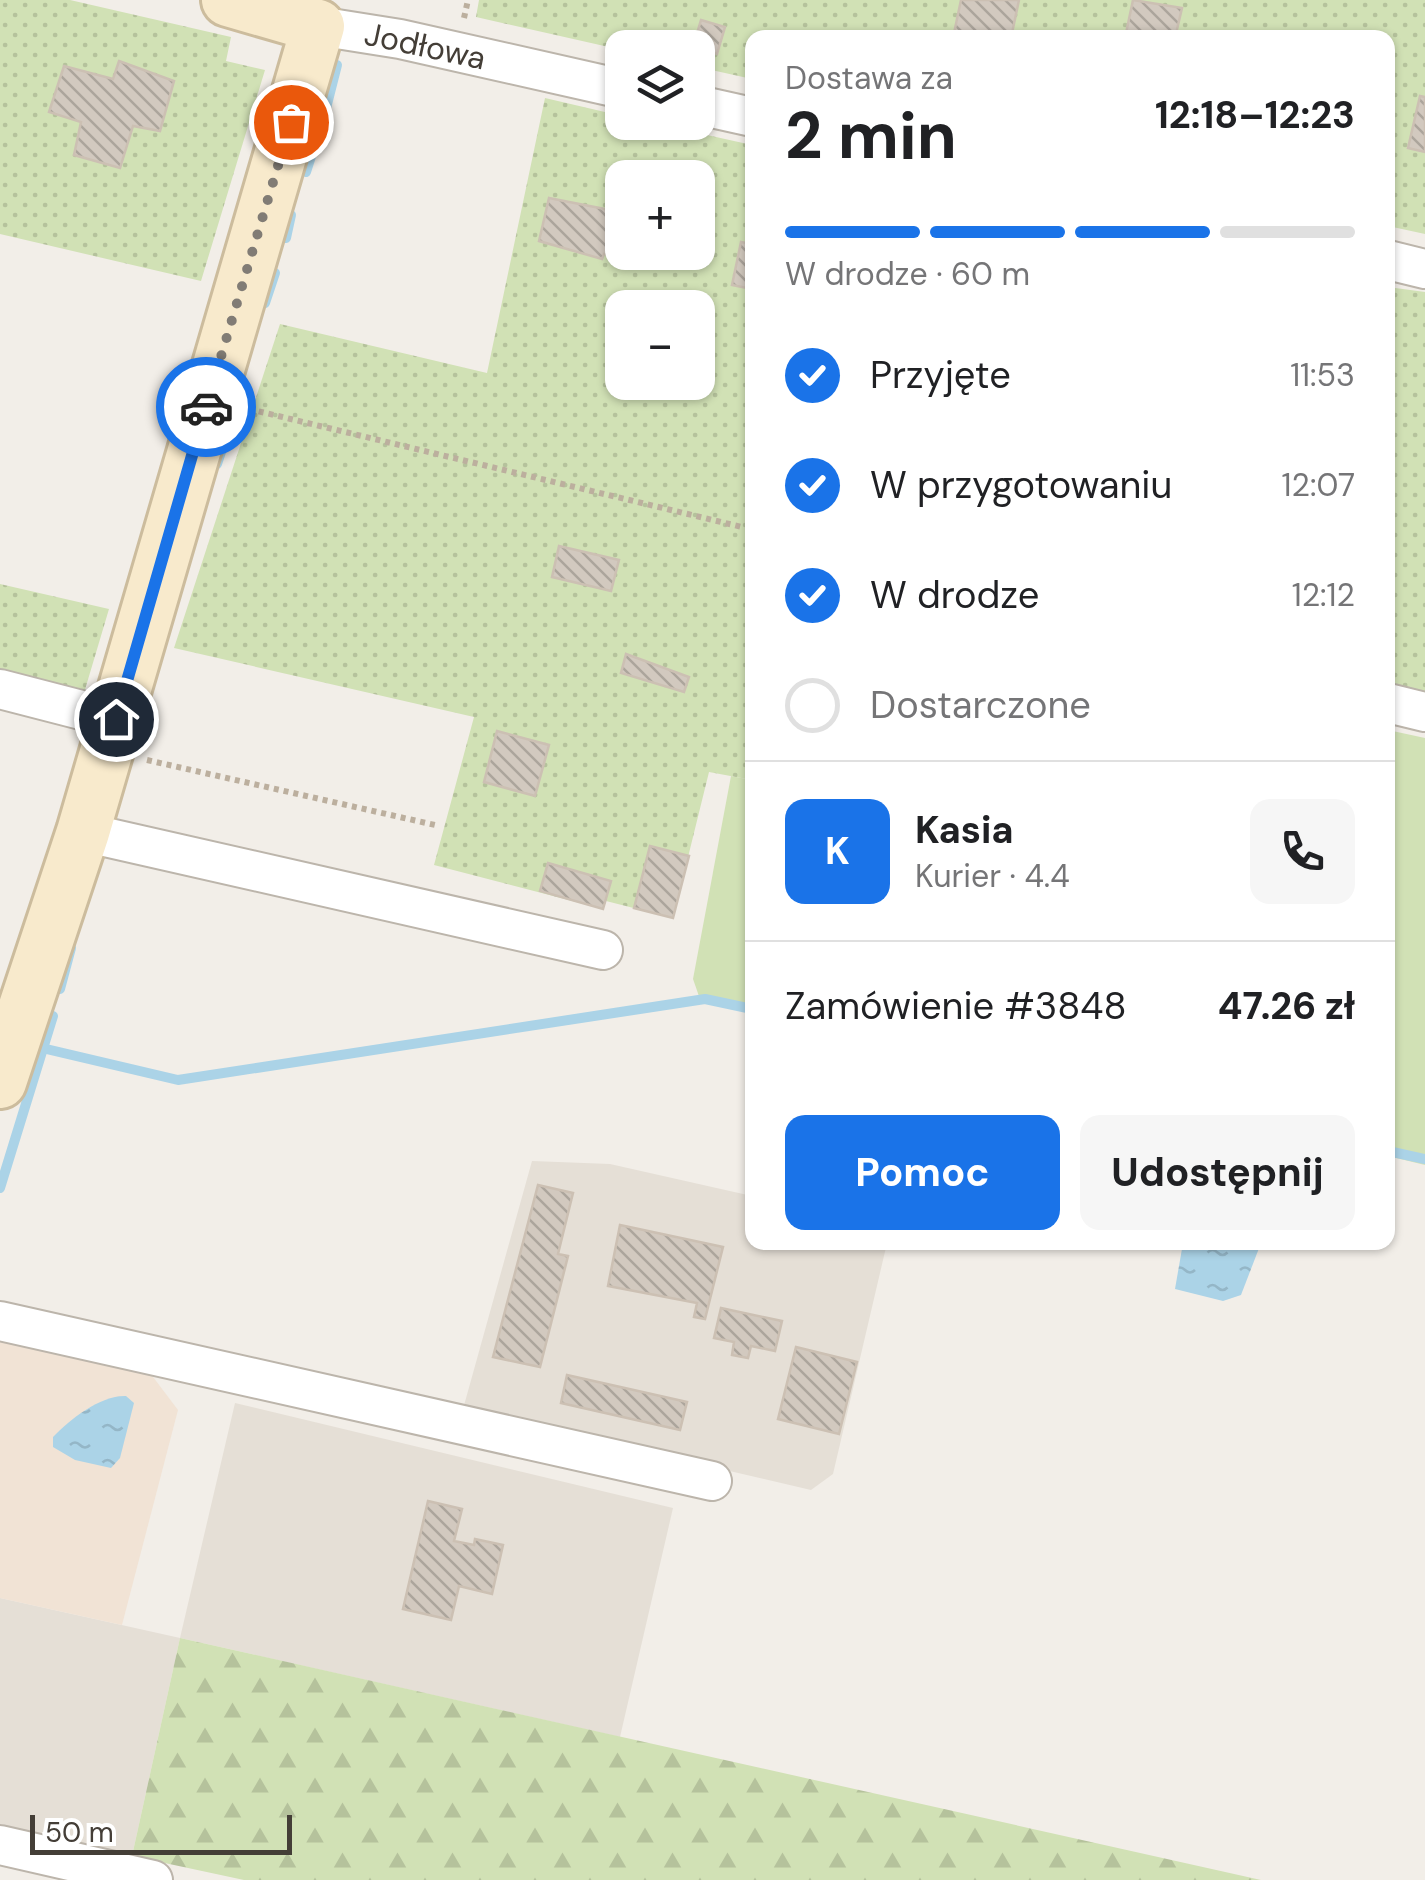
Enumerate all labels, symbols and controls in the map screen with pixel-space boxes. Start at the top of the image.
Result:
street label: Jodłowa [361,13,489,79]
map controls [605,30,715,400]
button: layers [605,30,715,140]
text: Dostawa za [785,57,953,99]
pin [249,80,334,165]
text: 12:18–12:23 [1155,90,1355,140]
text: 2 min [785,94,957,178]
icon: bag [264,95,319,150]
button: + [605,160,715,270]
text: W drodze · 60 m [785,253,1030,295]
button: − [605,290,715,400]
icon: check [785,348,840,403]
text: Przyjęte [870,350,1011,400]
text: 11:53 [1290,354,1355,396]
courier [156,357,256,457]
icon: car [179,380,234,435]
icon: check [785,458,840,513]
text: W przygotowaniu [870,460,1172,510]
text: 12:07 [1282,464,1355,506]
icon: check [785,568,840,623]
text: W drodze [870,570,1039,620]
text: 12:12 [1292,574,1355,616]
pin [74,677,159,762]
text: Dostarczone [870,680,1091,730]
icon: home [89,692,144,747]
button: phone [1250,799,1355,904]
text: Kasia [915,805,1014,855]
text: K [825,826,850,876]
text: Kurier · 4.4 [915,855,1070,897]
text: Zamówienie #3848 [785,981,1127,1031]
text: 47.26 zł [1218,981,1355,1031]
button: Pomoc [785,1115,1060,1230]
button: Udostępnij [1080,1115,1355,1230]
scale bar [30,1810,292,1854]
text: 50 m [45,1814,114,1851]

